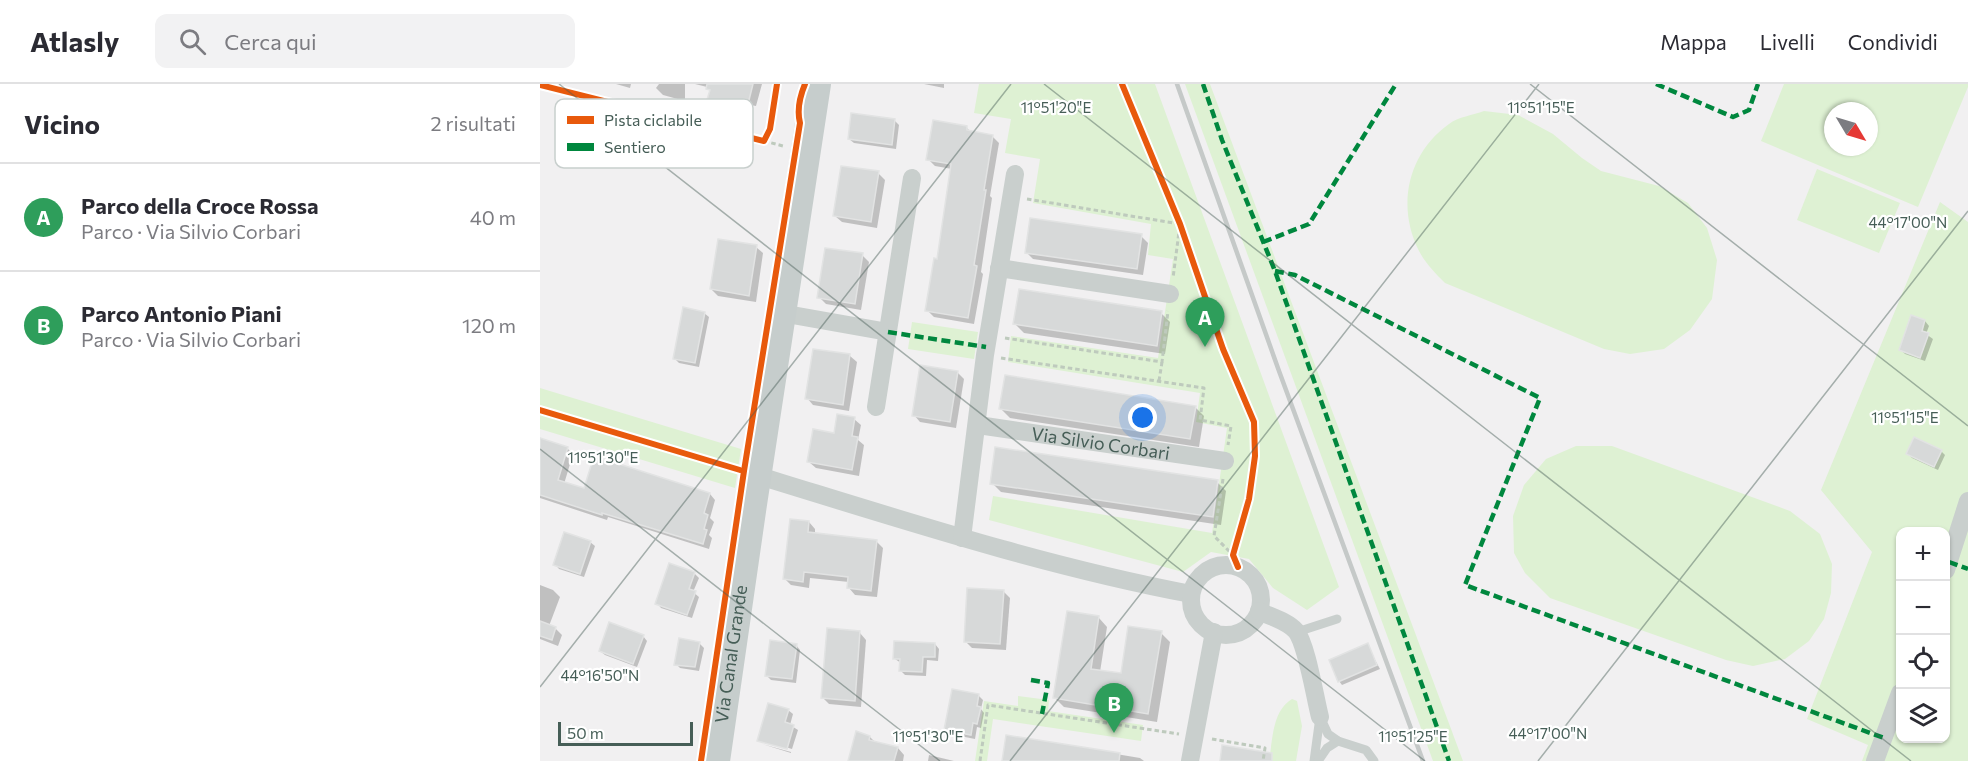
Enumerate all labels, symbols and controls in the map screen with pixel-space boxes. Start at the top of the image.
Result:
search box [155,14,575,68]
text: Atlasly [30,24,119,58]
icon: search [176,25,209,58]
text: Cerca qui [224,28,317,55]
text: Mappa [1660,29,1727,54]
text: Livelli [1760,29,1815,54]
text: Condividi [1848,29,1938,54]
text: 11°51'20"E [1021,98,1091,116]
text: 11°51'15"E [1507,98,1575,116]
legend [555,99,753,168]
north arrow [1824,102,1878,156]
text: Vicino [24,108,100,139]
text: Pista ciclabile [604,110,702,129]
text: 2 risultati [431,111,516,135]
text: Sentiero [604,137,666,156]
text: Parco della Croce Rossa [81,192,319,219]
text: A [36,205,51,229]
text: 40 m [470,205,516,229]
text: 44°17'00"N [1869,213,1947,231]
text: Parco · Via Silvio Corbari [81,219,301,243]
pin: A [1186,298,1224,347]
text: Parco Antonio Piani [81,300,282,327]
text: B [37,313,50,337]
text: 120 m [462,313,516,337]
text: Parco · Via Silvio Corbari [81,327,301,351]
your location [1128,403,1157,432]
text: 11°51'15"E [1871,408,1939,426]
street label: Via Silvio Corbari [1030,422,1172,464]
text: 11°51'30"E [568,448,639,466]
map controls [1896,527,1950,743]
button: + [1896,527,1950,581]
button: − [1896,581,1950,635]
street label: Via Canal Grande [710,584,751,725]
button: locate [1896,635,1950,689]
text: 44°16'50"N [561,666,639,684]
pin: B [1094,684,1134,733]
button: layers [1896,689,1950,743]
scale bar [558,719,693,746]
text: 50 m [567,723,604,742]
text: 44°17'00"N [1509,724,1587,742]
text: 11°51'30"E [893,727,964,745]
text: 11°51'25"E [1378,727,1448,745]

